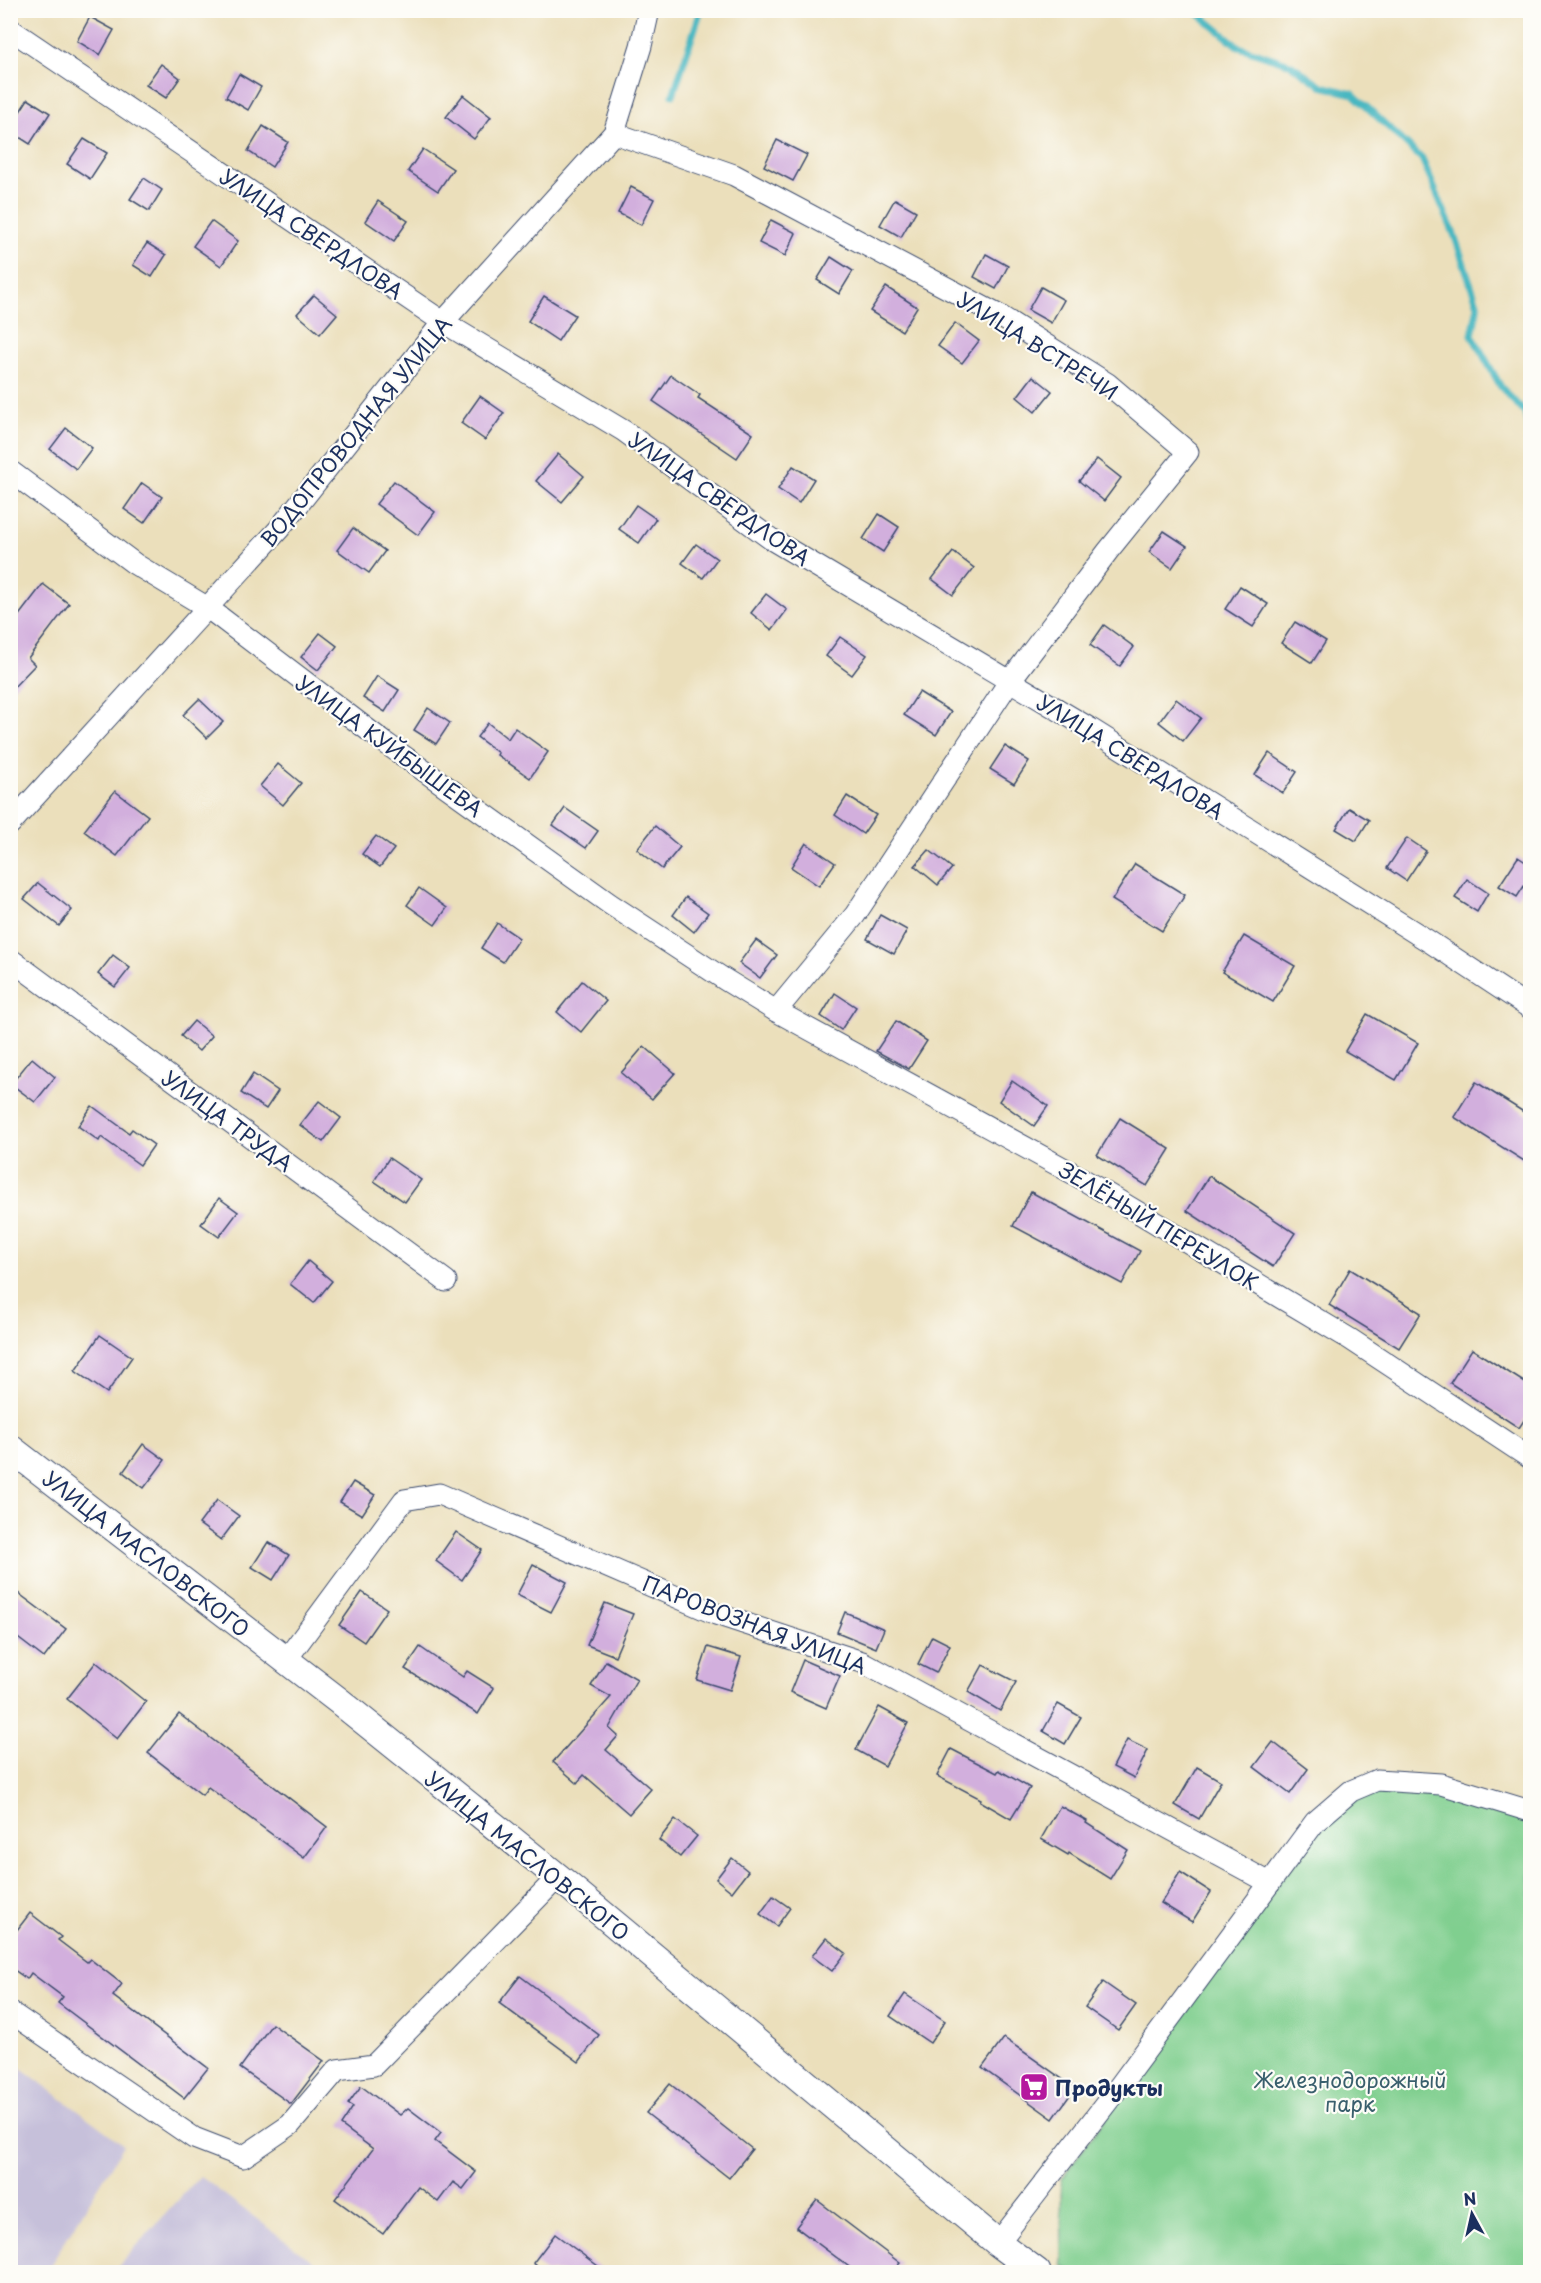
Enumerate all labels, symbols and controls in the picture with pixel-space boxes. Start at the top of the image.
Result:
street label: УЛИЦА СВЕРДЛОВА [214,160,410,306]
street label: УЛИЦА ВСТРЕЧИ [952,283,1124,407]
street label: ВОДОПРОВОДНАЯ УЛИЦА [251,308,459,554]
street label: УЛИЦА СВЕРДЛОВА [623,423,817,573]
street label: УЛИЦА КУЙБЫШЕВА [290,666,490,824]
street label: УЛИЦА СВЕРДЛОВА [1031,685,1231,827]
street label: УЛИЦА ТРУДА [156,1061,300,1179]
street label: ЗЕЛЁНЫЙ ПЕРЕУЛОК [1053,1153,1265,1297]
street label: УЛИЦА МАСЛОВСКОГО [37,1462,257,1644]
street label: ПАРОВОЗНАЯ УЛИЦА [638,1566,872,1682]
street label: УЛИЦА МАСЛОВСКОГО [419,1762,637,1948]
park label: Железнодорожный парк [1253,2063,1447,2119]
supermarket icon: Продукты [1018,2071,1050,2103]
place label: Продукты [1055,2071,1163,2103]
north arrow [1442,2184,1502,2244]
text: N [1462,2185,1478,2211]

